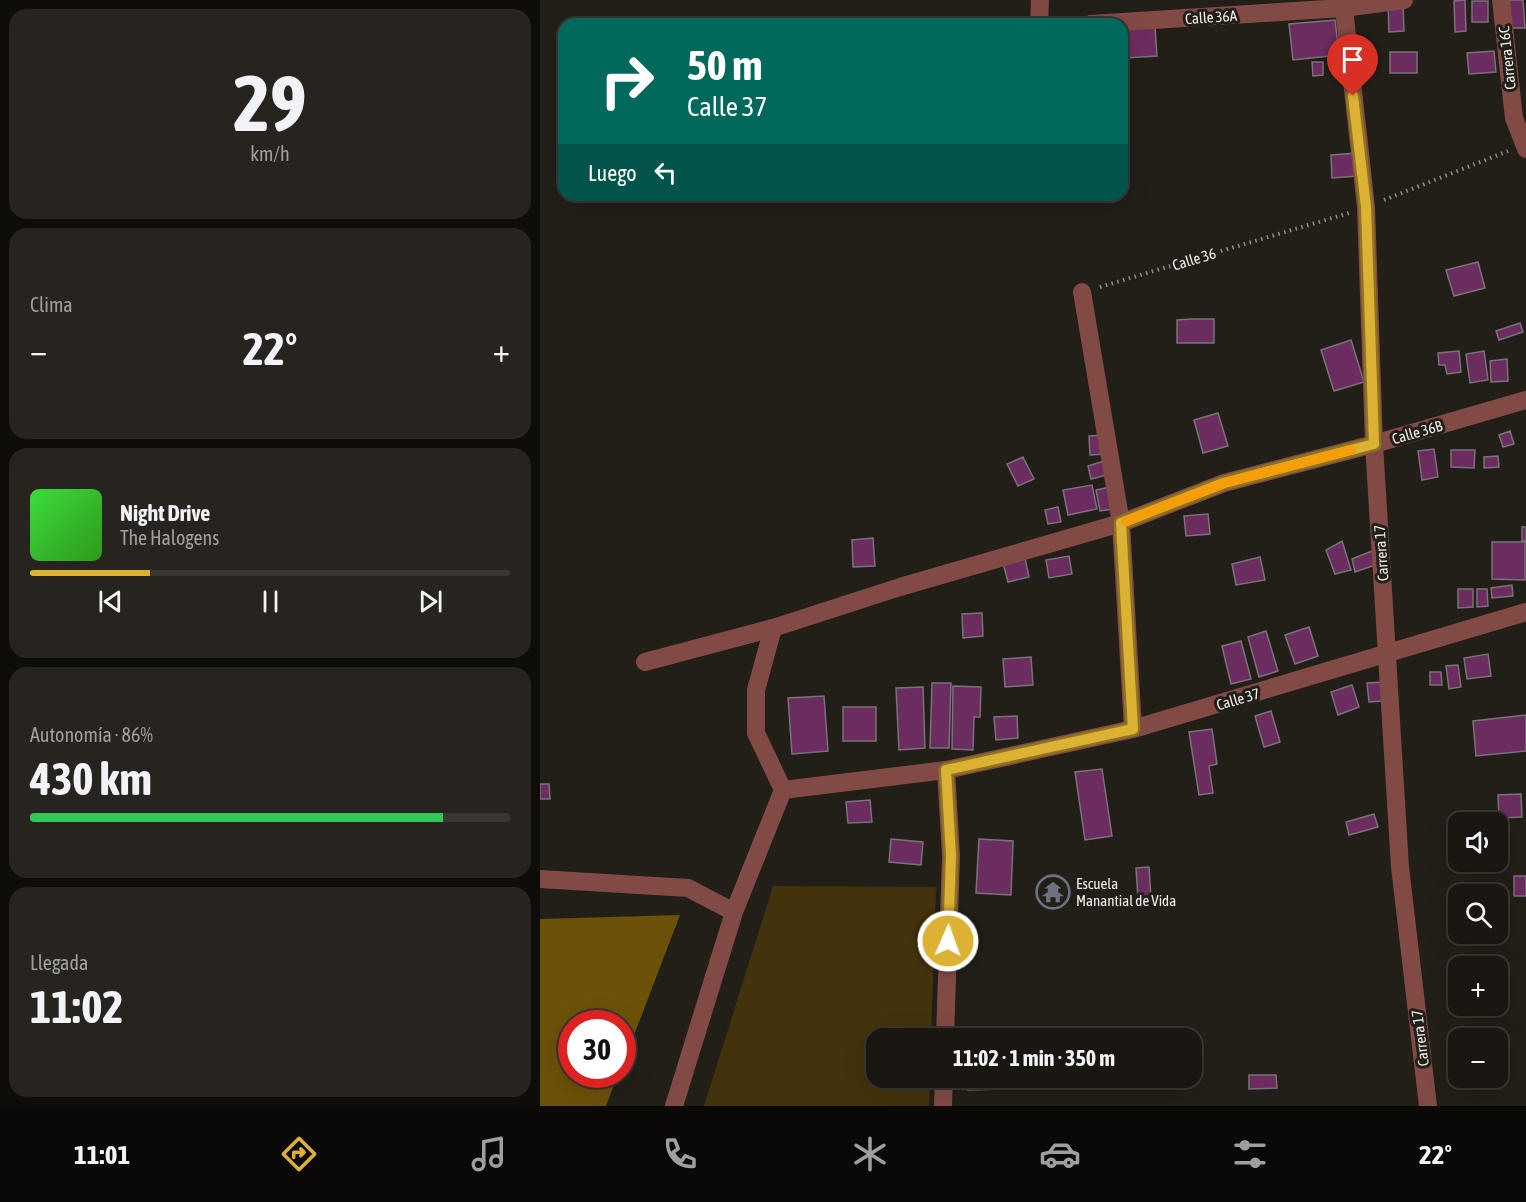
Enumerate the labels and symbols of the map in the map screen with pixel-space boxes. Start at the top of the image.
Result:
street label: Calle 36A [1185,7,1238,27]
street label: Carrera 16C [1495,25,1519,90]
pin [1327,34,1378,96]
street label: Calle 36 [1170,244,1218,274]
street label: Calle 36B [1390,417,1444,447]
street label: Carrera 17 [1371,524,1391,582]
street label: Calle 37 [1214,685,1262,713]
temple icon: Escuela Manantial de Vida [1035,874,1071,910]
place label: Escuela Manantial de Vida [1076,875,1176,909]
position arrow [916,909,980,973]
street label: Carrera 17 [1408,1009,1432,1067]
speed limit sign: 30 [558,1010,636,1088]

